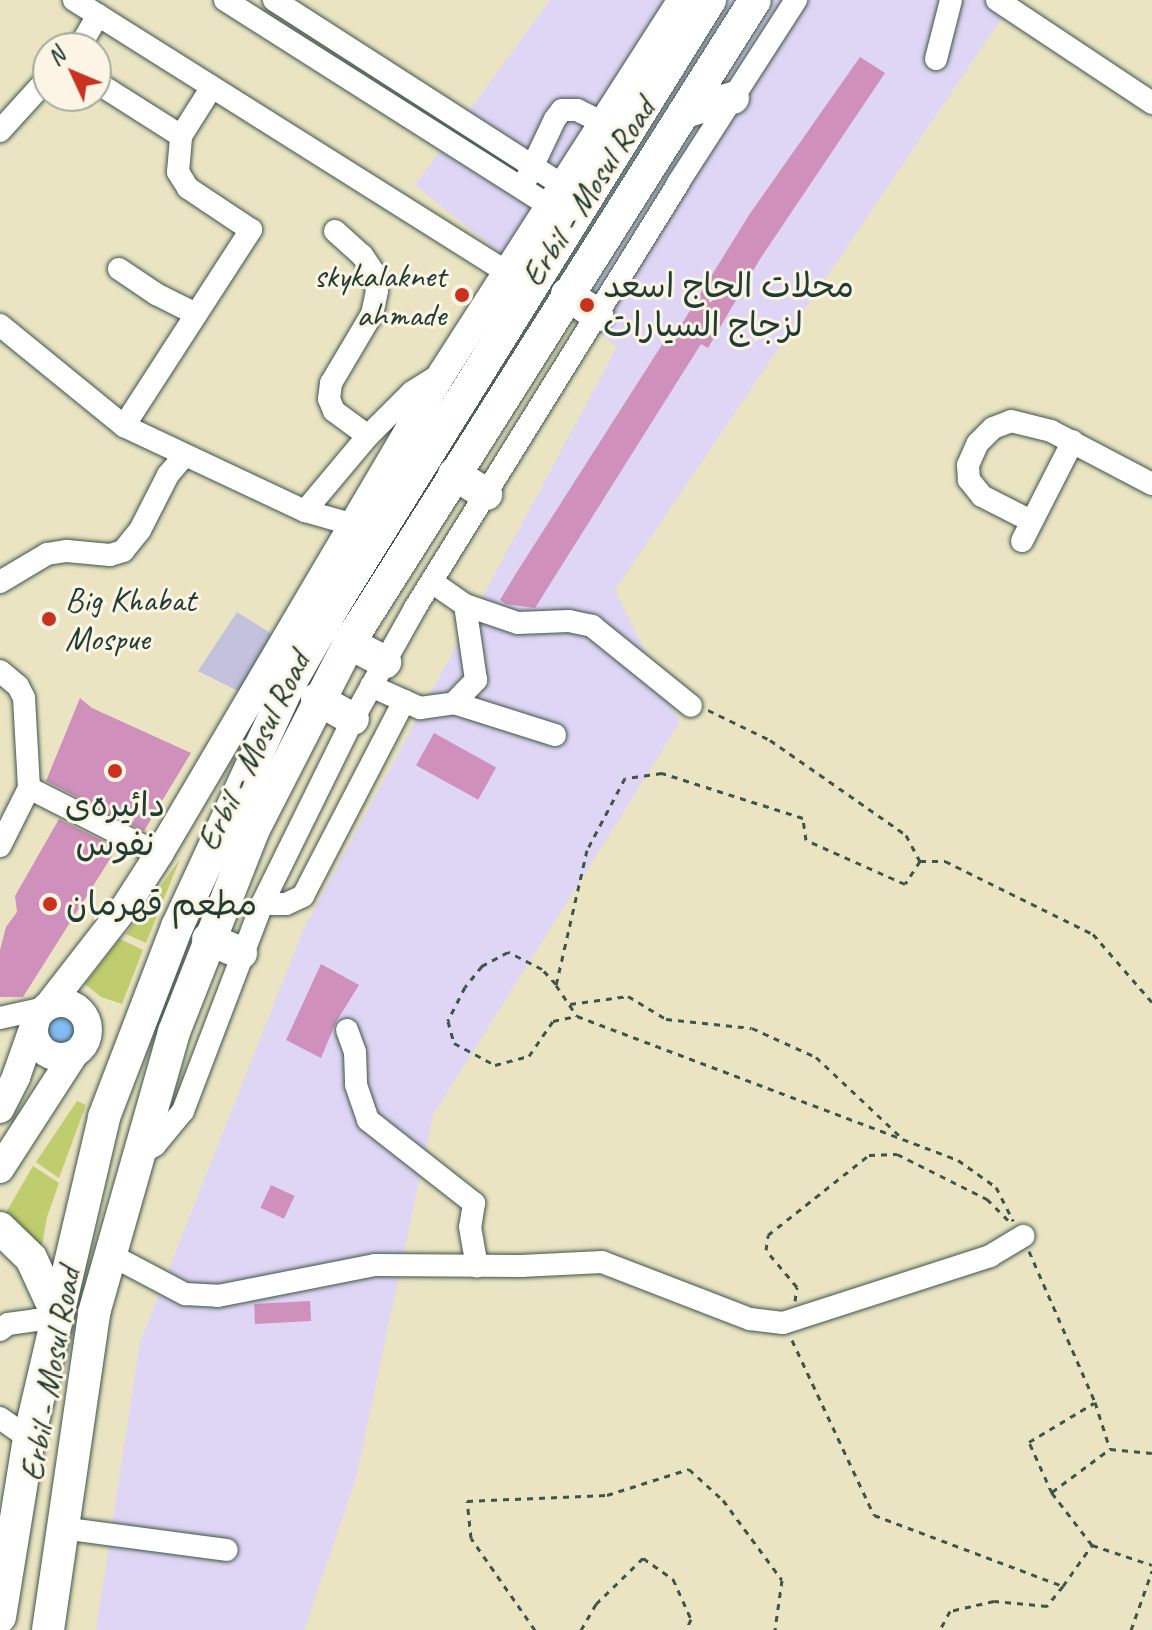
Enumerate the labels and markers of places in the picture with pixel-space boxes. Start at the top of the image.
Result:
place label: skykalaknet ahmade [314,255,446,334]
place label: محلات الحاج اسعد لزجاج السيارات [603,265,854,344]
marker: skykalaknet ahmade [453,286,471,304]
marker: محلات الحاج اسعد لزجاج السيارات [578,296,596,314]
place label: Big Khabat Mospue [65,579,197,658]
marker: Big Khabat Mospue [40,610,58,628]
marker: دائیرەی نفوس [106,762,124,780]
place label: دائیرەی نفوس [65,784,165,864]
place label: مطعم قهرمان [66,884,257,924]
marker: مطعم قهرمان [41,895,59,913]

